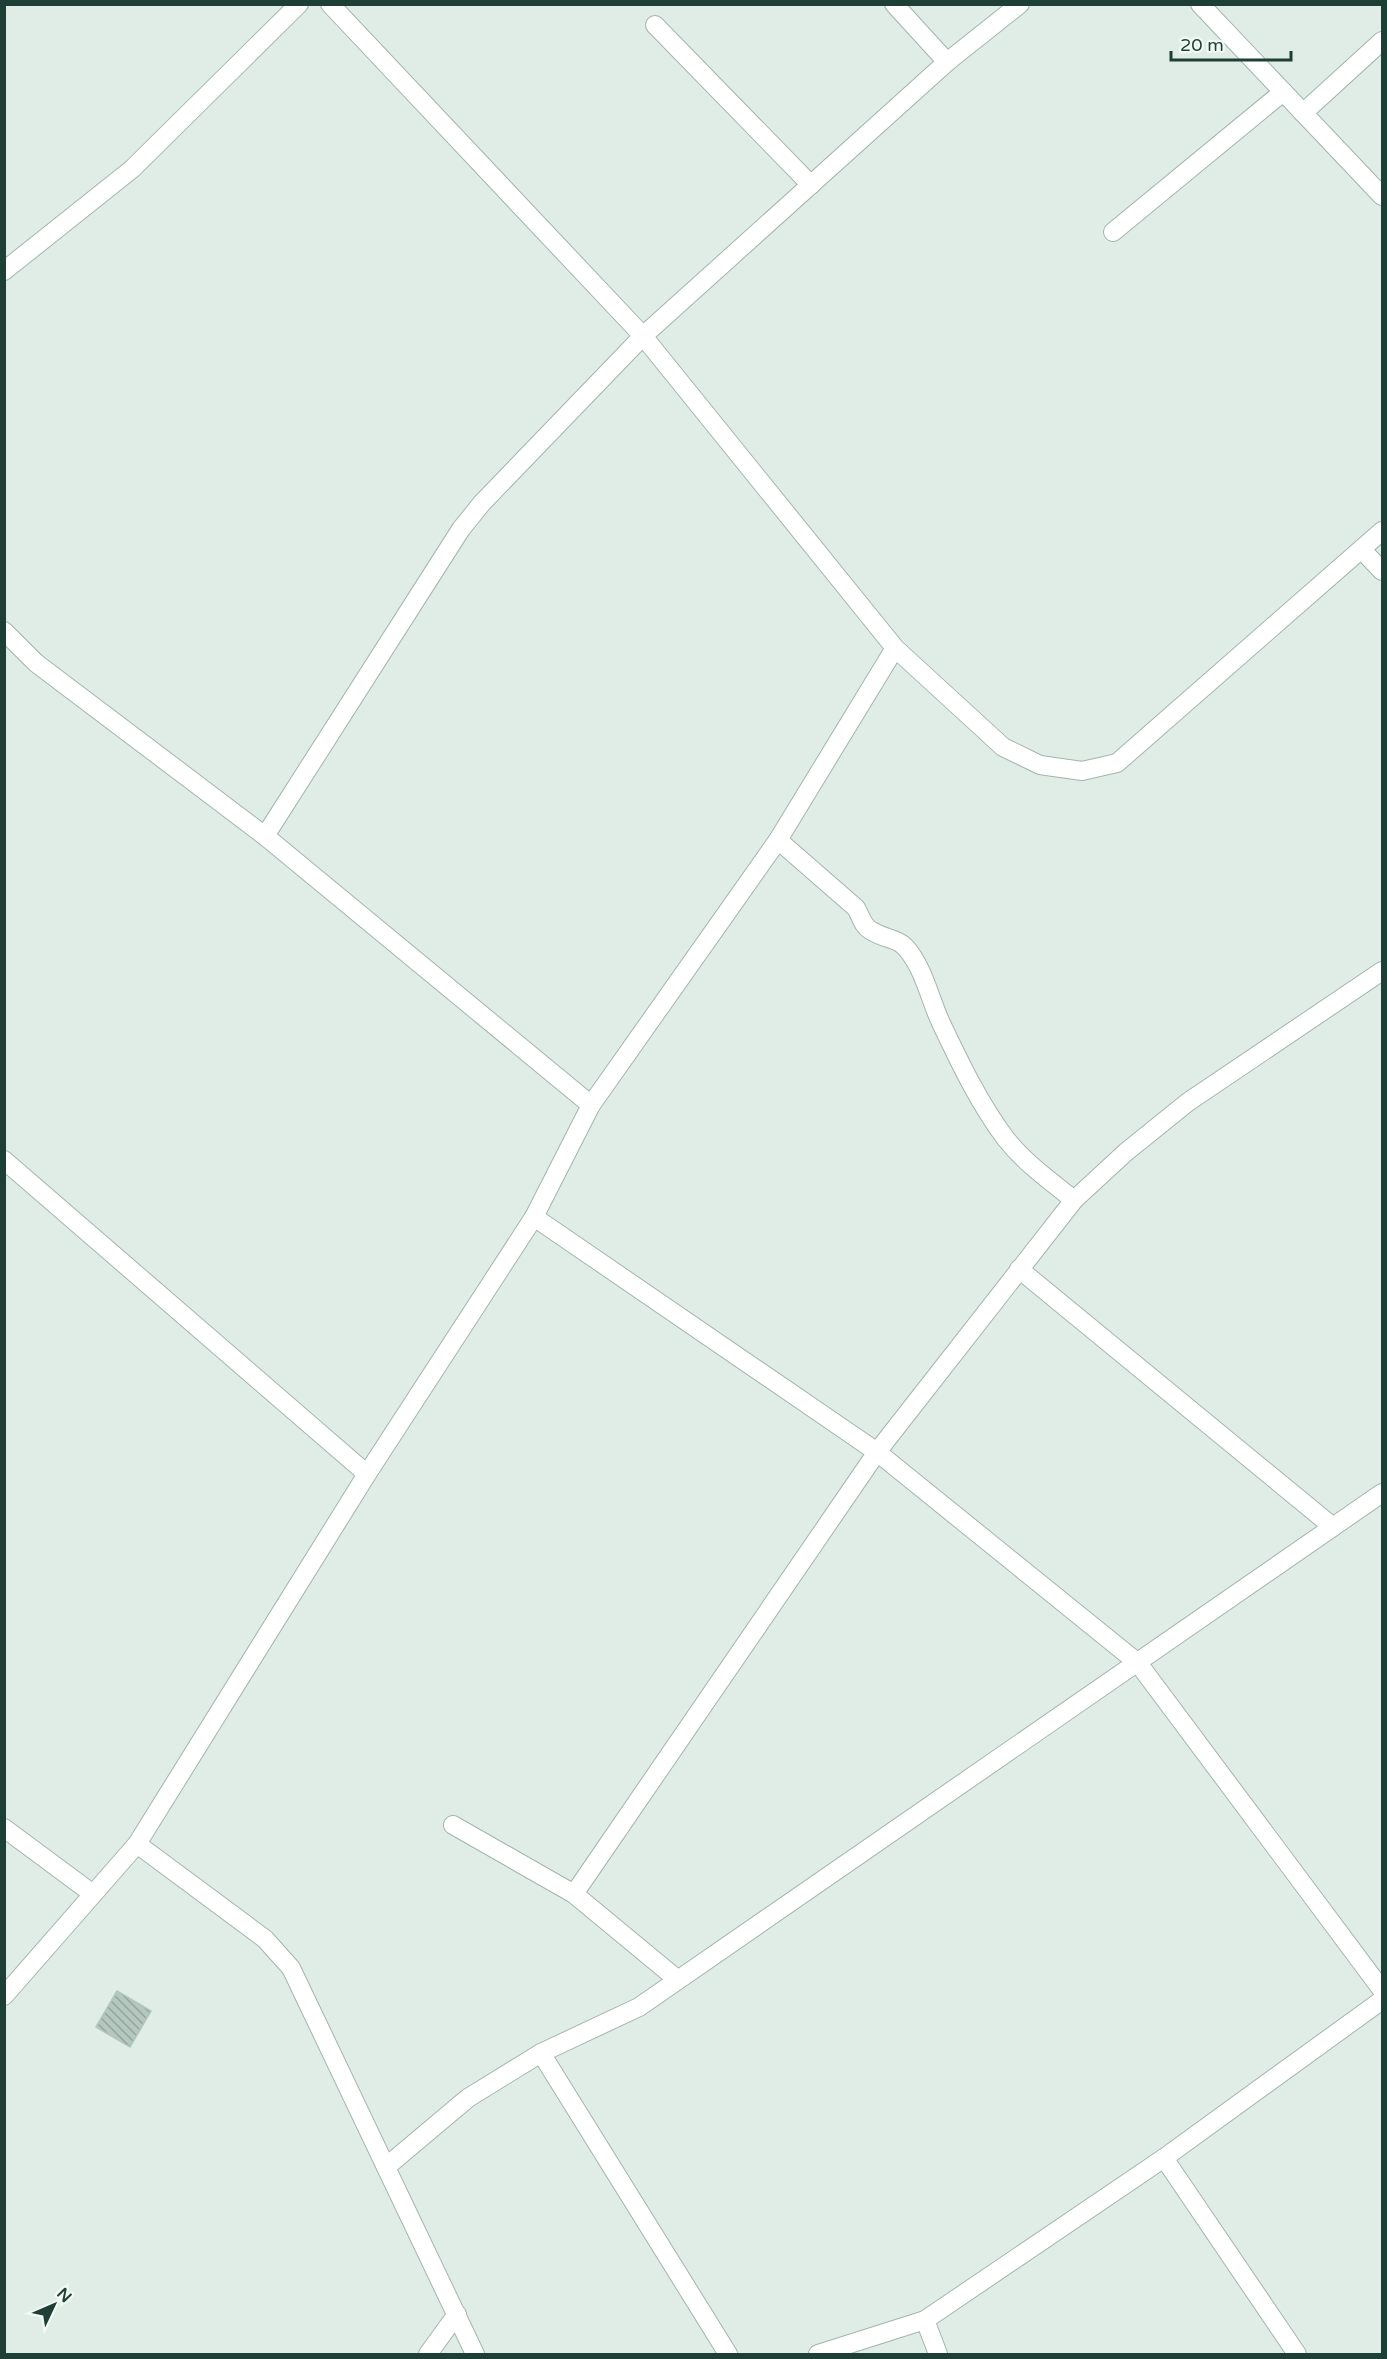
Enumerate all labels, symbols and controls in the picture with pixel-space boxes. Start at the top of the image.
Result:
scale bar [1171,24,1291,62]
text: 20 m [1180,34,1224,56]
north arrow [24,2275,84,2335]
text: N [52,2284,76,2307]

